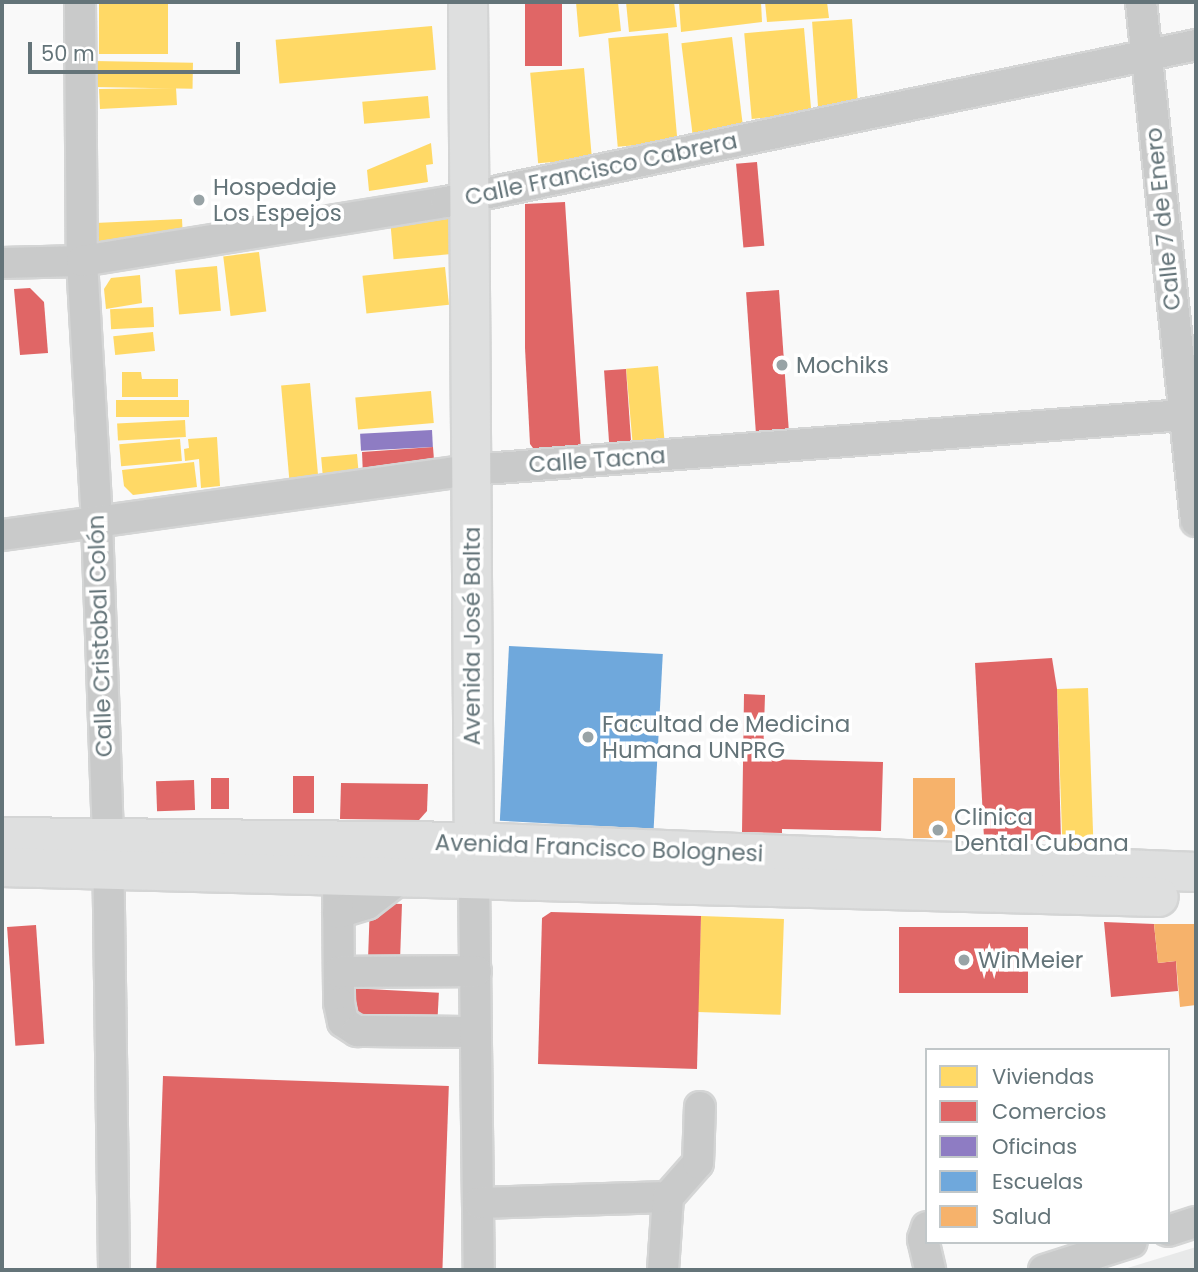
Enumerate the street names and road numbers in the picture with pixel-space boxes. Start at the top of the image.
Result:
street label: Calle 7 de Enero [1140,126,1186,312]
street label: Calle Francisco Cabrera [462,127,740,211]
street label: Calle Tacna [528,441,666,479]
street label: Calle Cristobal Colón [82,514,118,758]
street label: Avenida José Balta [458,527,486,745]
street label: Avenida Francisco Bolognesi [434,828,764,868]

